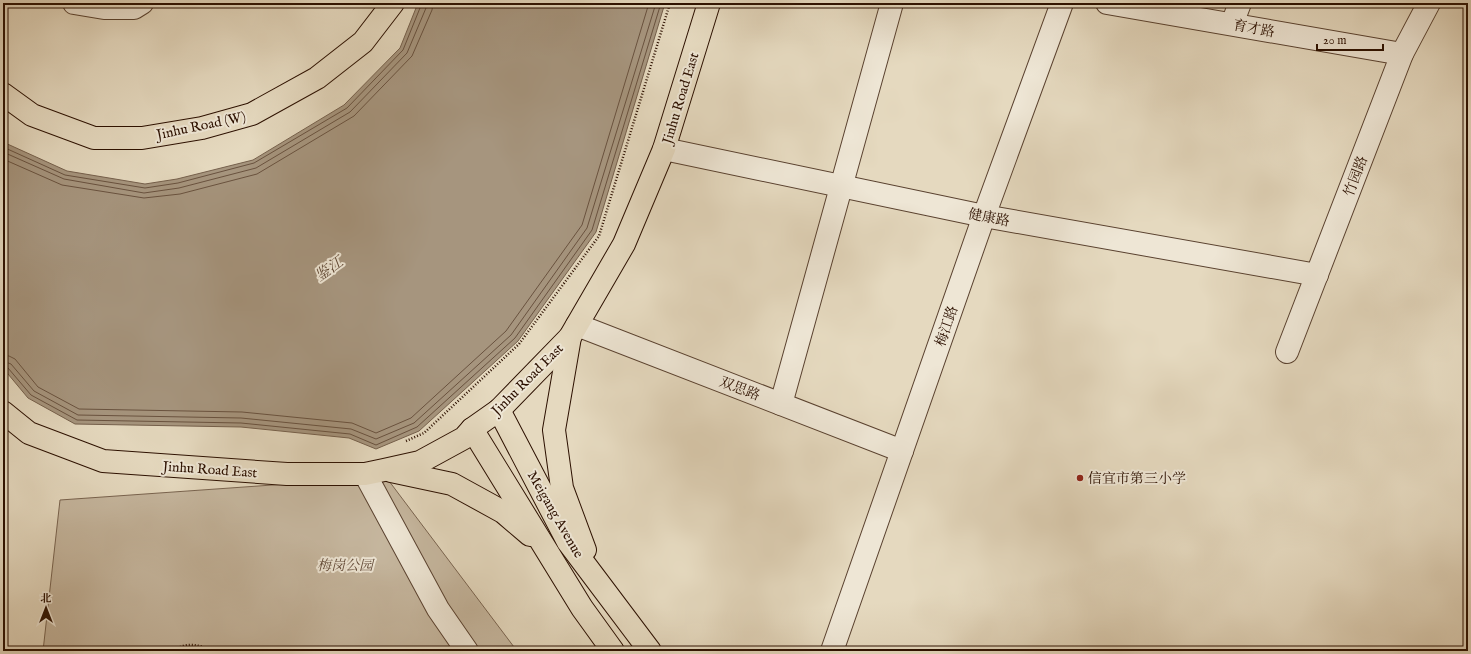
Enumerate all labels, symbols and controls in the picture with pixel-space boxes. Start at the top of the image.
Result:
street label: 育才路 [1232,16,1276,41]
scale bar [1317,26,1383,52]
text: 20 m [1323,33,1346,48]
street label: Jinhu Road East [658,50,703,148]
street label: Jinhu Road (W) [153,108,248,145]
street label: 竹园路 [1340,154,1372,199]
street label: 健康路 [966,205,1011,231]
water label: 鉴江 [312,252,349,286]
street label: 梅江路 [932,304,962,349]
street label: Jinhu Road East [486,340,568,421]
street label: 双思路 [717,373,762,405]
street label: Jinhu Road East [160,458,258,482]
street label: Meigang Avenue [523,468,588,562]
place label: 信宜市第三小学 [1088,470,1186,488]
marker: 信宜市第三小学 [1075,473,1085,483]
park label: 梅岗公园 [317,557,375,575]
north arrow [26,588,66,628]
text: 北 [41,592,52,606]

